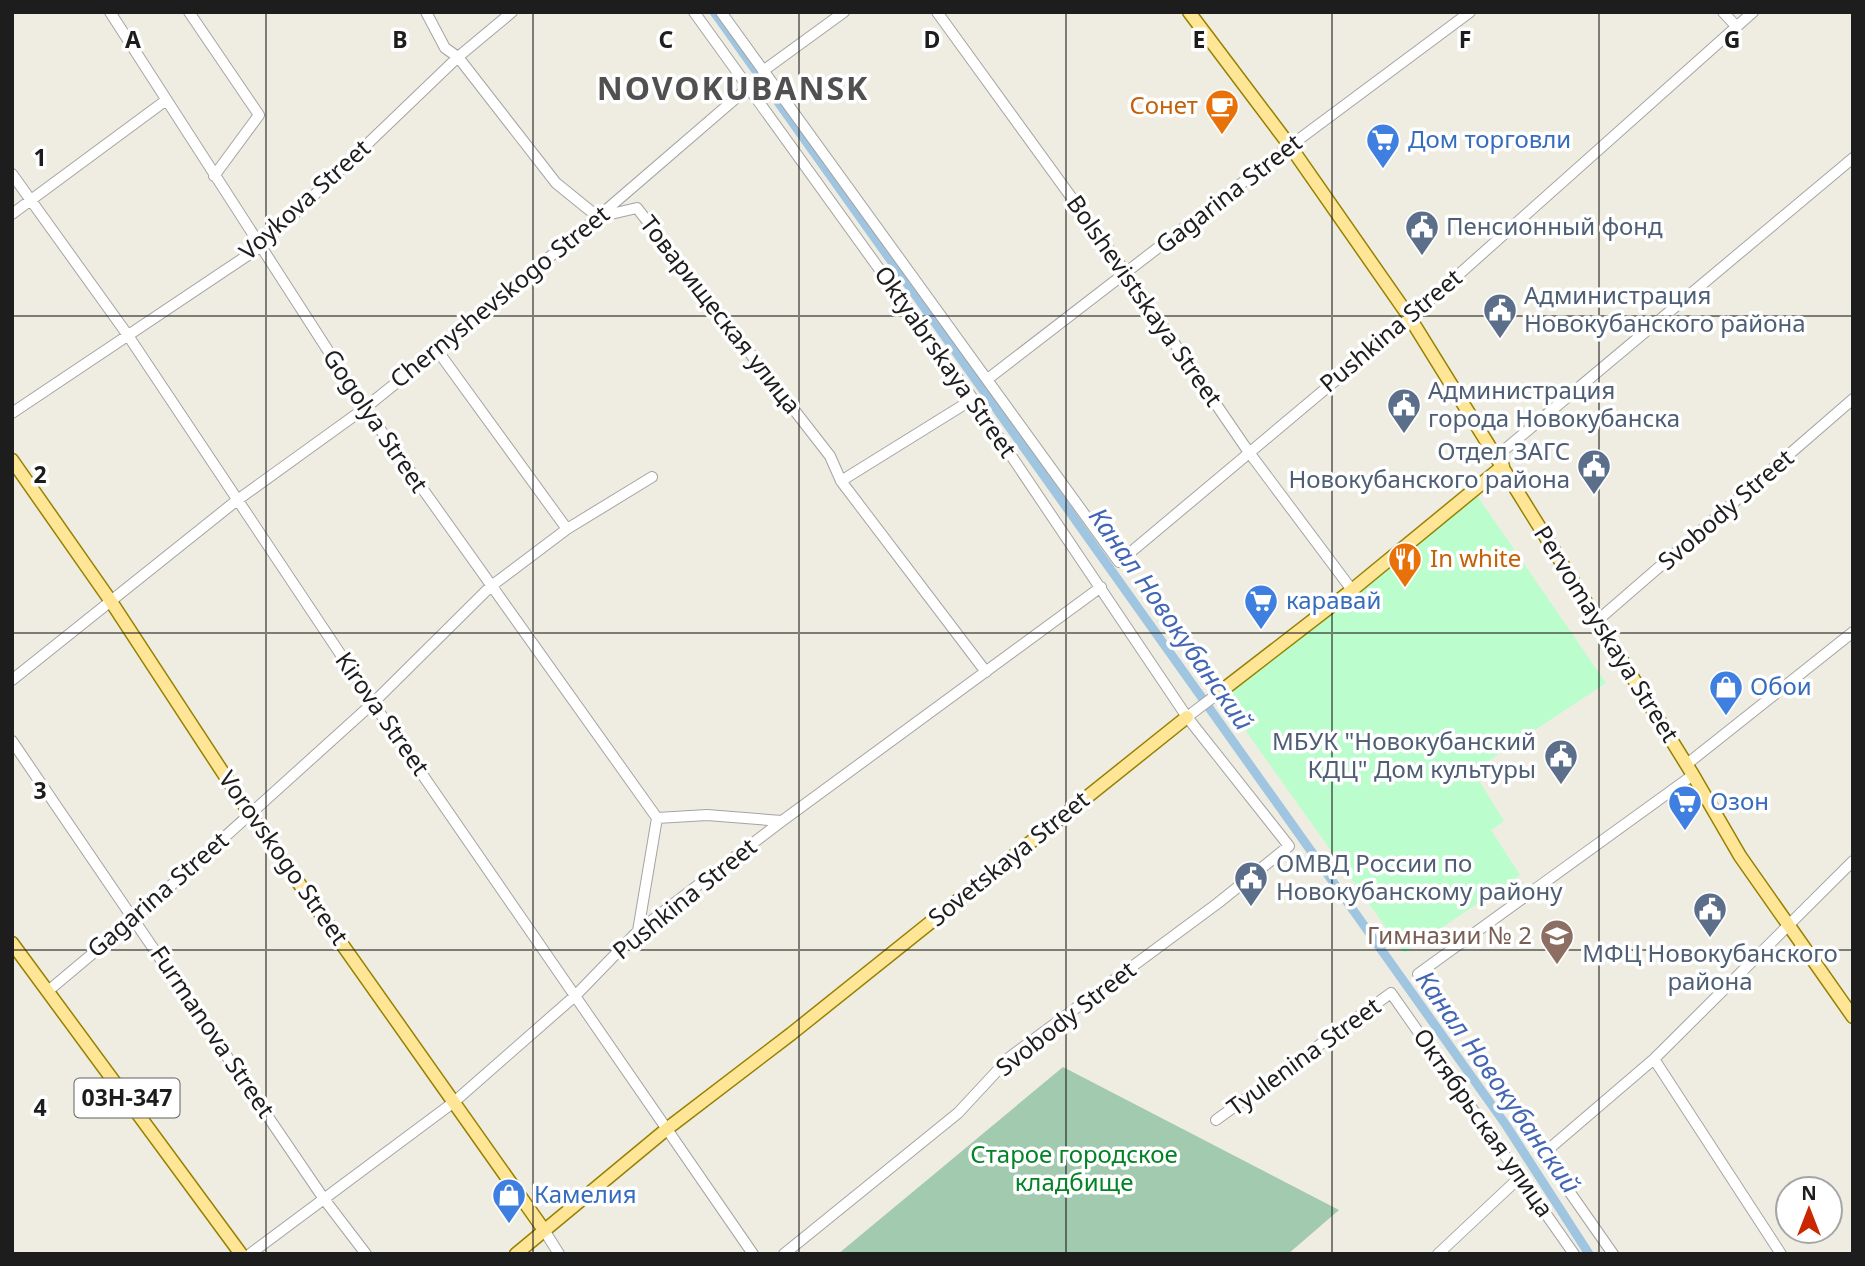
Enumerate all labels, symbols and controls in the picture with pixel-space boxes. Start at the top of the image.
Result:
text: A [125,23,141,55]
text: B [392,23,408,55]
text: C [659,23,674,55]
text: D [924,23,940,55]
text: E [1193,23,1205,55]
text: F [1459,23,1471,55]
text: G [1724,23,1740,55]
district label: NOVOKUBANSK [597,66,869,109]
cafe icon: Сонет [1203,87,1241,136]
place label: Сонет [1130,88,1198,121]
supermarket icon: Дом торговли [1364,121,1402,170]
place label: Дом торговли [1408,122,1571,155]
street label: Gagarina Street [1148,125,1308,260]
street label: Voykova Street [231,131,377,267]
text: 1 [33,141,47,173]
street label: Bolshevistskaya Street [1060,188,1231,413]
street label: Chernyshevskogo Street [382,197,616,395]
street label: Товарищеская улица [633,208,809,420]
public building icon: Пенсионный фонд [1403,208,1441,257]
place label: Пенсионный фонд [1446,209,1663,242]
street label: Oktyabrskaya Street [868,259,1025,464]
street label: Pushkina Street [1312,260,1468,399]
place label: Администрация Новокубанского района [1524,278,1806,339]
public building icon: Администрация Новокубанского района [1481,291,1519,340]
street label: Gogolya Street [316,342,437,499]
place label: Администрация города Новокубанска [1428,373,1680,434]
public building icon: Администрация города Новокубанска [1385,386,1423,435]
place label: Отдел ЗАГС Новокубанского района [1288,434,1570,495]
street label: Svobody Street [1650,441,1800,577]
public building icon: Отдел ЗАГС Новокубанского района [1575,447,1613,496]
text: 2 [33,458,47,490]
water label: Канал Новокубанский [1081,500,1262,737]
street label: Pervomayskaya Street [1527,519,1688,748]
restaurant icon: In white [1386,540,1424,589]
place label: In white [1430,541,1521,574]
supermarket icon: каравай [1242,582,1280,631]
place label: каравай [1286,583,1381,616]
street label: Kirova Street [329,645,438,782]
shop icon: Обои [1707,668,1745,717]
place label: Обои [1750,669,1812,702]
place label: МБУК "Новокубанский КДЦ" Дом культуры [1272,724,1536,785]
public building icon: МБУК "Новокубанский КДЦ" Дом культуры [1542,737,1580,786]
street label: Vorovskogo Street [212,764,357,951]
text: 3 [33,774,47,806]
street label: Sovetskaya Street [921,782,1096,933]
supermarket icon: Озон [1666,783,1704,832]
place label: Озон [1710,784,1769,817]
street label: Gagarina Street [79,823,235,964]
street label: Pushkina Street [605,829,763,966]
place label: ОМВД России по Новокубанскому району [1276,846,1563,907]
public building icon: ОМВД России по Новокубанскому району [1232,859,1270,908]
public building icon: МФЦ Новокубанского района [1691,890,1729,939]
school or university icon: Гимназии № 2 [1538,917,1576,966]
place label: Гимназии № 2 [1367,918,1532,951]
place label: МФЦ Новокубанского района [1582,936,1838,997]
street label: Furmanova Street [143,939,283,1124]
street label: Svobody Street [988,952,1142,1083]
water label: Канал Новокубанский [1408,963,1589,1200]
street label: Tyulenina Street [1220,989,1387,1123]
street label: Октябрьская улица [1407,1021,1562,1223]
road number: 03Н-347 [74,1078,180,1118]
text: 4 [33,1091,47,1123]
park label: Старое городское кладбище [970,1137,1178,1198]
north arrow [1774,1175,1844,1245]
shop icon: Камелия [490,1176,528,1225]
place label: Камелия [534,1177,637,1210]
text: N [1801,1180,1817,1206]

